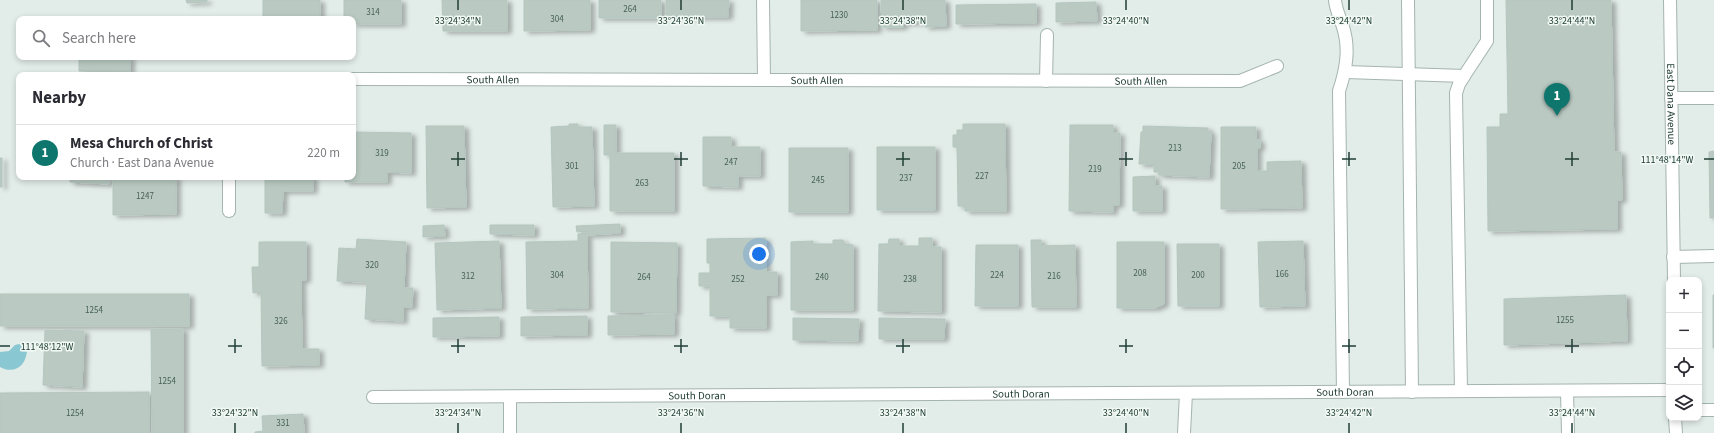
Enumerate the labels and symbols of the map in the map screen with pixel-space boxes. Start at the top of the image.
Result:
house number: 264 [623,3,637,16]
house number: 314 [366,6,380,19]
house number: 1230 [830,9,848,22]
house number: 304 [550,13,564,26]
text: 33°24'34"N [435,14,481,28]
text: 33°24'36"N [658,14,704,28]
text: 33°24'38"N [880,14,926,28]
text: 33°24'40"N [1103,14,1149,28]
text: 33°24'42"N [1326,14,1372,28]
text: 33°24'44"N [1549,14,1595,28]
street label: East Dana Avenue [1663,63,1679,145]
street label: South Allen [467,72,519,87]
street label: South Allen [791,73,843,88]
street label: South Allen [1115,74,1167,89]
pin: 1 [1544,83,1570,116]
house number: 213 [1168,142,1182,155]
house number: 319 [375,147,389,160]
text: 111°48'14"W [1641,153,1693,167]
house number: 247 [724,156,738,169]
house number: 301 [565,160,579,173]
house number: 205 [1232,160,1246,173]
house number: 219 [1088,163,1102,176]
house number: 227 [975,170,989,183]
house number: 237 [899,172,913,185]
house number: 245 [811,174,825,187]
house number: 263 [635,177,649,190]
house number: 1247 [136,190,154,203]
your location [749,244,769,264]
house number: 320 [365,259,379,272]
house number: 208 [1133,267,1147,280]
house number: 166 [1275,268,1289,281]
house number: 304 [550,269,564,282]
house number: 224 [990,269,1004,282]
house number: 200 [1191,269,1205,282]
house number: 312 [461,270,475,283]
house number: 216 [1047,270,1061,283]
house number: 264 [637,271,651,284]
house number: 240 [815,271,829,284]
house number: 252 [731,273,745,286]
house number: 238 [903,273,917,286]
house number: 1254 [85,304,103,317]
house number: 1255 [1556,314,1574,327]
house number: 326 [274,315,288,328]
text: 111°48'12"W [21,340,73,354]
house number: 1254 [158,375,176,388]
street label: South Doran [1316,385,1374,400]
street label: South Doran [992,386,1050,402]
street label: South Doran [668,388,726,403]
text: 33°24'32"N [212,406,258,420]
text: 33°24'34"N [435,406,481,420]
text: 33°24'36"N [658,406,704,420]
text: 33°24'38"N [880,406,926,420]
text: 33°24'40"N [1103,406,1149,420]
text: 33°24'42"N [1326,406,1372,420]
text: 33°24'44"N [1549,406,1595,420]
house number: 1254 [66,407,84,420]
house number: 331 [276,417,290,430]

